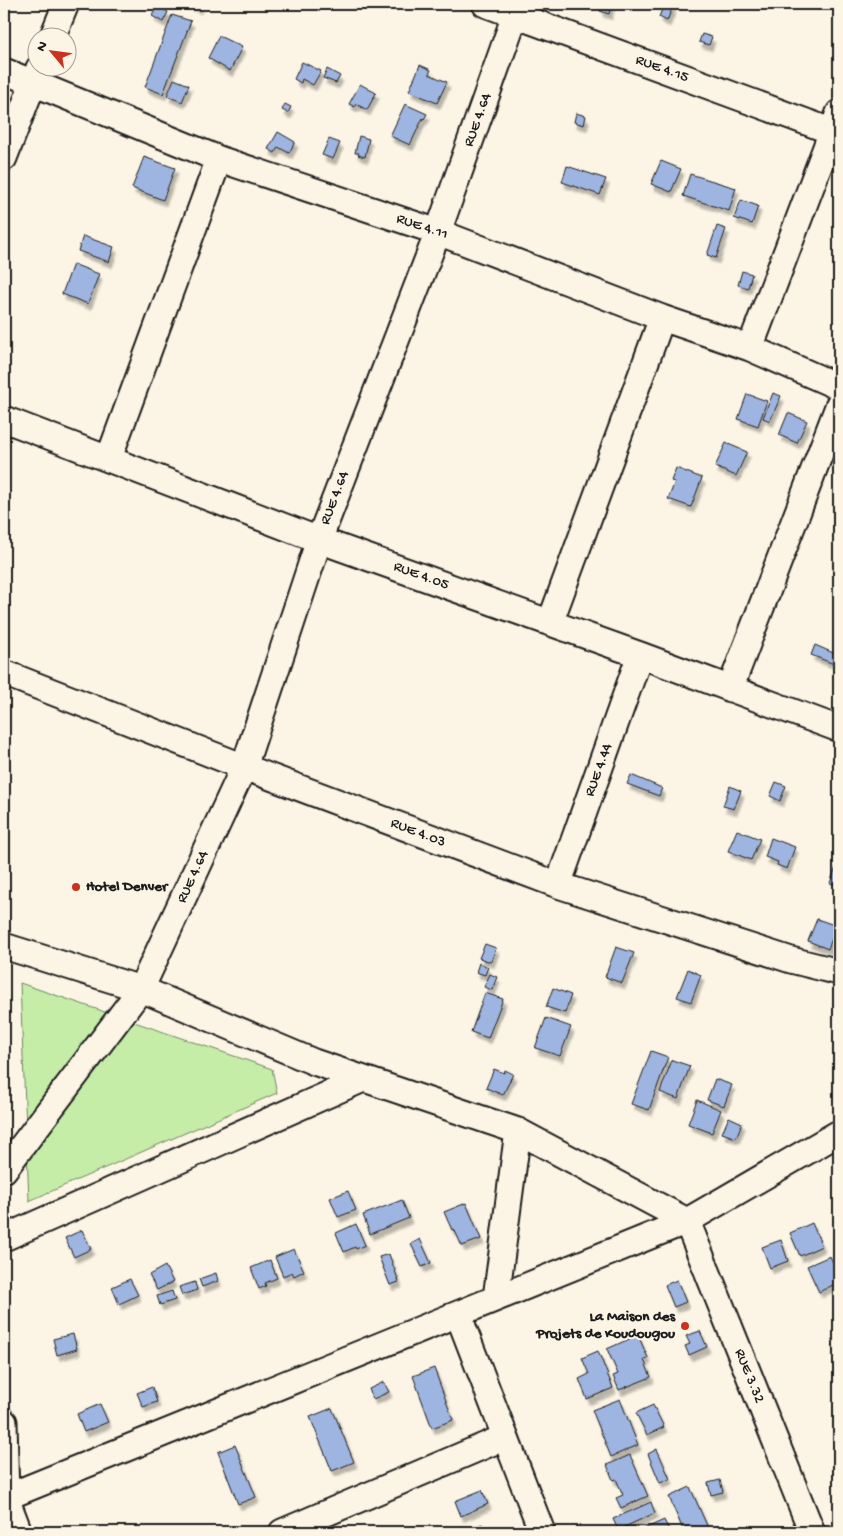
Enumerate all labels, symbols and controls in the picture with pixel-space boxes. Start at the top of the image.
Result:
north arrow [28,28,78,78]
text: N [33,39,52,55]
street label: RUE 4.15 [633,51,691,87]
street label: RUE 4.64 [460,91,496,149]
street label: RUE 4.11 [394,210,450,244]
street label: RUE 4.64 [317,469,353,527]
street label: RUE 4.05 [391,558,451,594]
street label: RUE 4.44 [581,741,617,799]
street label: RUE 4.03 [388,814,448,852]
street label: RUE 4.64 [173,848,213,906]
place label: Hotel Denver [86,878,169,896]
marker: Hotel Denver [70,881,82,893]
place label: La Maison des Projets de Koudougou [535,1308,676,1343]
marker: La Maison des Projets de Koudougou [679,1320,691,1332]
street label: RUE 3.32 [730,1346,768,1406]

